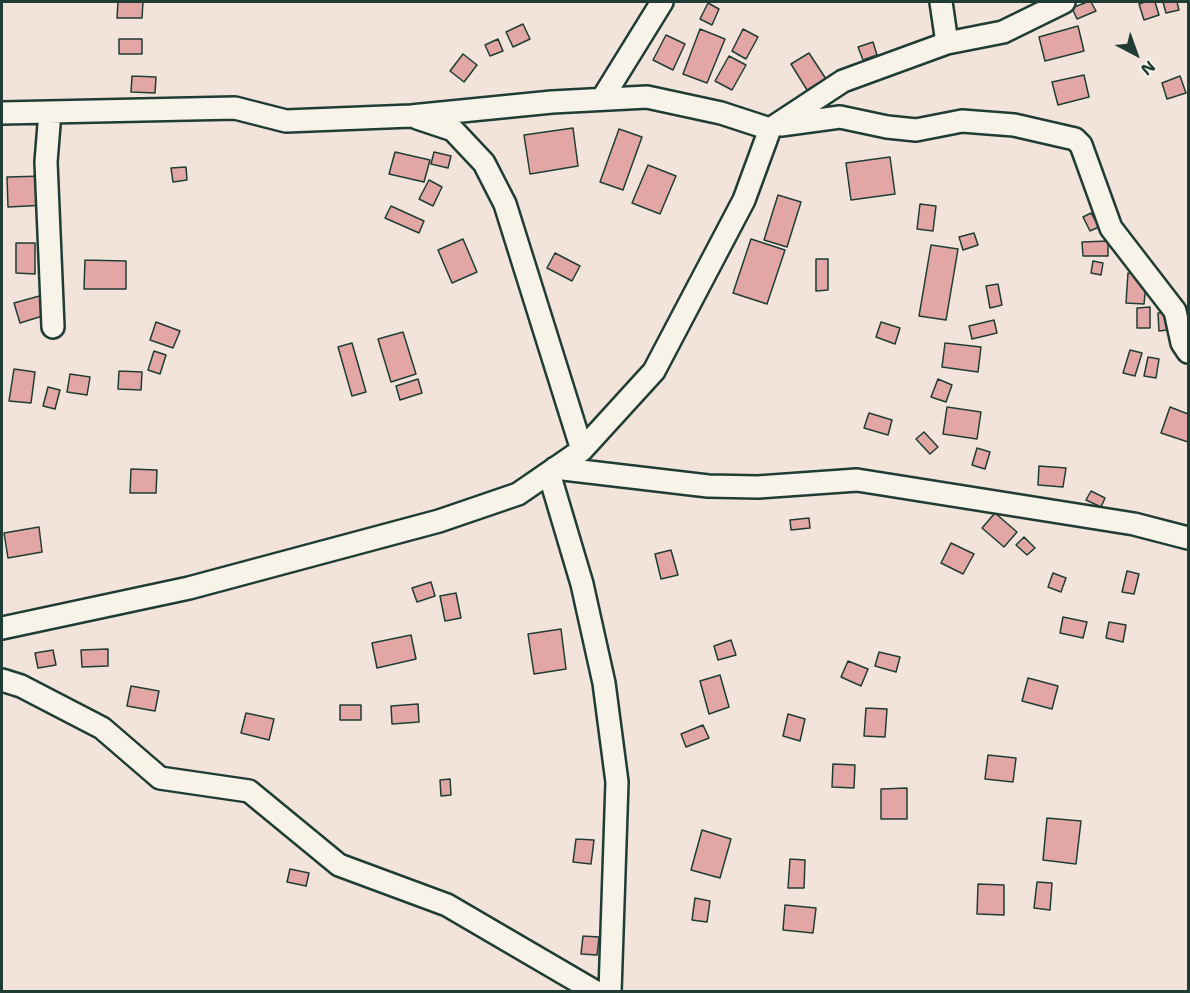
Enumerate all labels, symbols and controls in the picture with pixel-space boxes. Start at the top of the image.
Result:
north arrow [1106,24,1166,84]
text: N [1136,56,1160,80]

